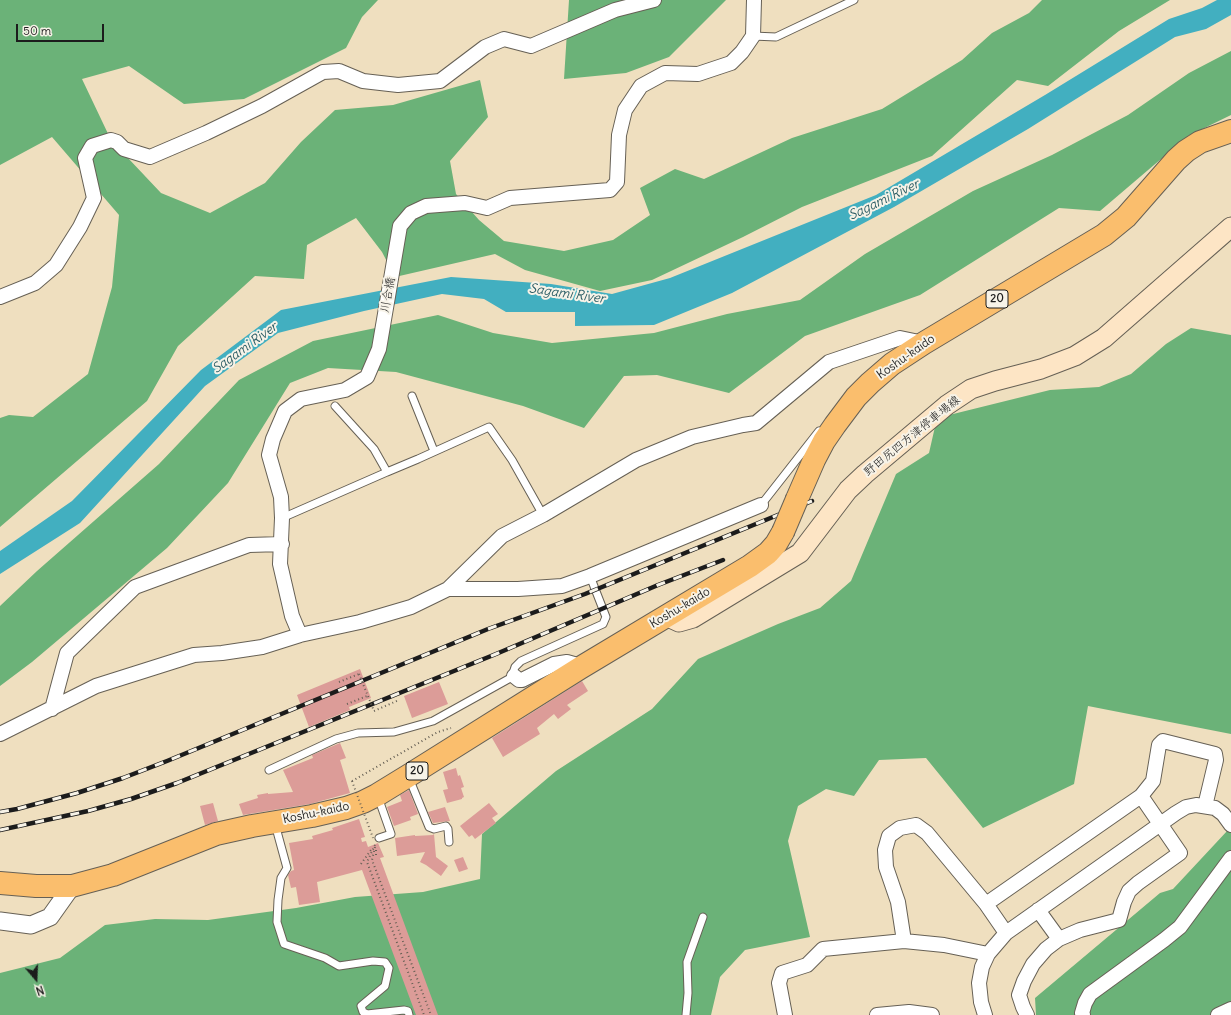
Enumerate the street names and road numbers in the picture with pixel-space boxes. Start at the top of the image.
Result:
street label: 川合橋 [378,276,398,314]
road number: 20 [986,290,1008,308]
street label: Koshu-kaido [874,332,938,382]
street label: 野田尻四方津停車場線 [861,393,963,479]
street label: Koshu-kaido [647,584,713,632]
road number: 20 [406,762,428,780]
street label: Koshu-kaido [281,799,351,827]

